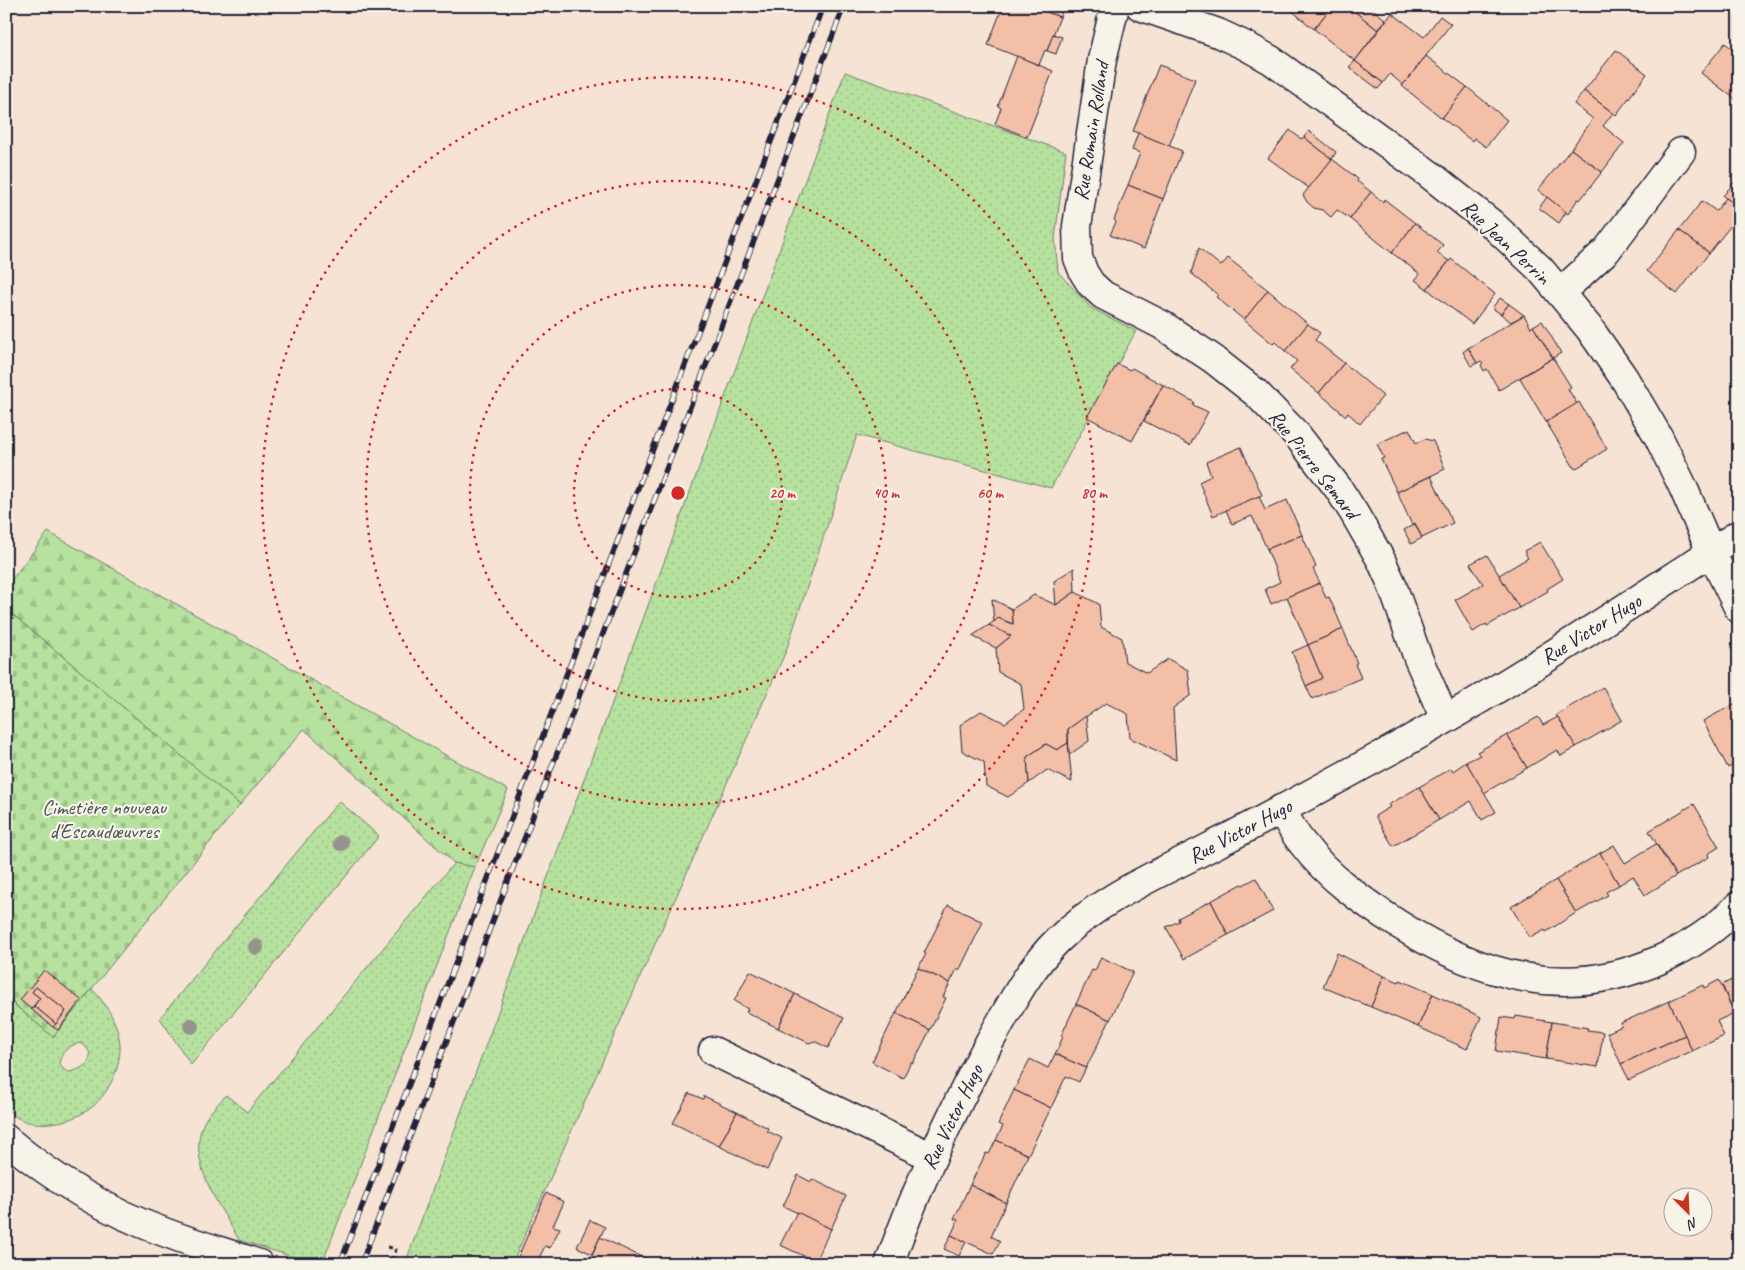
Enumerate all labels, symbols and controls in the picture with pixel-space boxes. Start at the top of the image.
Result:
street label: Rue Romain Rolland [1067,57,1115,202]
street label: Rue Jean Perrin [1456,194,1556,290]
street label: Rue Pierre Semard [1263,404,1367,527]
centre of rings [669,484,687,502]
text: 20 m [769,484,796,503]
text: 40 m [873,484,900,503]
text: 60 m [977,484,1004,503]
text: 80 m [1081,484,1108,503]
street label: Rue Victor Hugo [1536,587,1647,670]
street label: Rue Victor Hugo [1184,792,1298,869]
park label: Cimetière nouveau d'Escaudœuvres [42,794,167,844]
street label: Rue Victor Hugo [915,1059,989,1174]
north arrow [1662,1188,1712,1238]
text: N [1684,1214,1701,1234]

